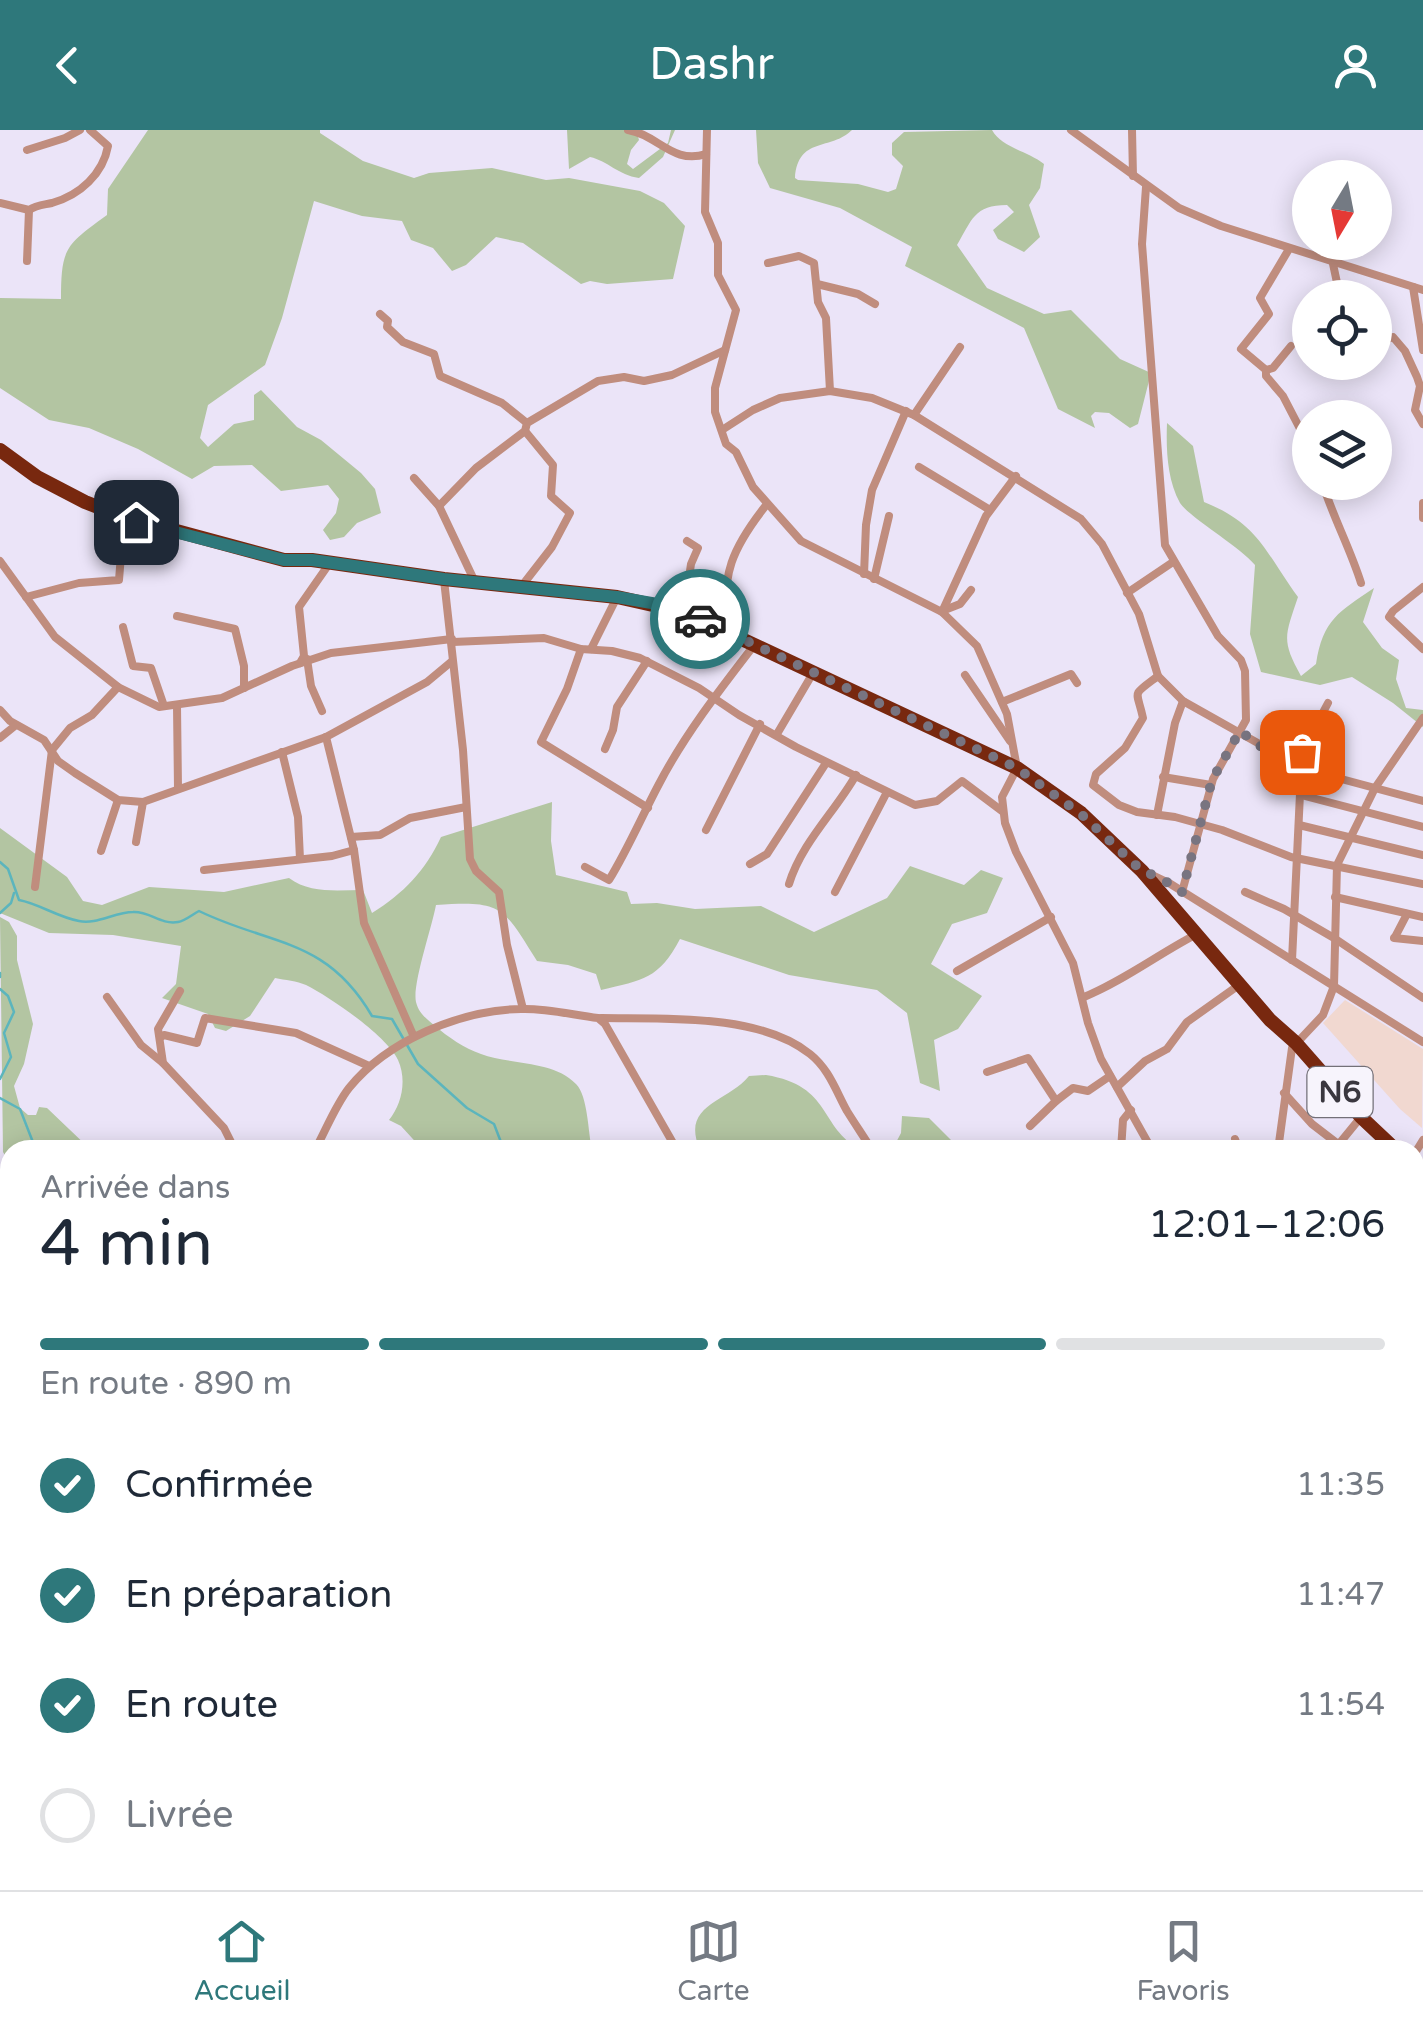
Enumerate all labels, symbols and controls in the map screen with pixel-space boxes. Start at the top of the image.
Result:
icon: back [40,38,95,93]
text: Dashr [649,38,774,92]
icon: person [1328,38,1383,93]
north arrow [1292,160,1392,260]
map controls [1292,160,1392,500]
button: locate [1292,280,1392,380]
button: layers [1292,400,1392,500]
pin [94,480,179,565]
icon: home [109,495,164,550]
courier [650,569,750,669]
icon: car [673,592,728,647]
pin [1260,710,1345,795]
icon: bag [1275,725,1330,780]
road number: N6 [1308,1067,1372,1117]
text: Arrivée dans [40,1169,230,1207]
text: 12:01–12:06 [1148,1202,1385,1248]
text: 4 min [40,1205,213,1284]
text: En route · 890 m [40,1365,292,1403]
icon: check [40,1458,95,1513]
text: Confirmée [125,1462,313,1508]
text: 11:35 [1296,1466,1385,1504]
icon: check [40,1568,95,1623]
text: En préparation [125,1572,392,1618]
text: 11:47 [1296,1576,1385,1614]
icon: check [40,1678,95,1733]
text: En route [125,1682,278,1728]
text: 11:54 [1296,1686,1385,1724]
text: Livrée [125,1792,234,1838]
tab: Accueil [193,1914,291,2008]
tab: Carte [677,1914,750,2008]
tab: Favoris [1136,1914,1230,2008]

